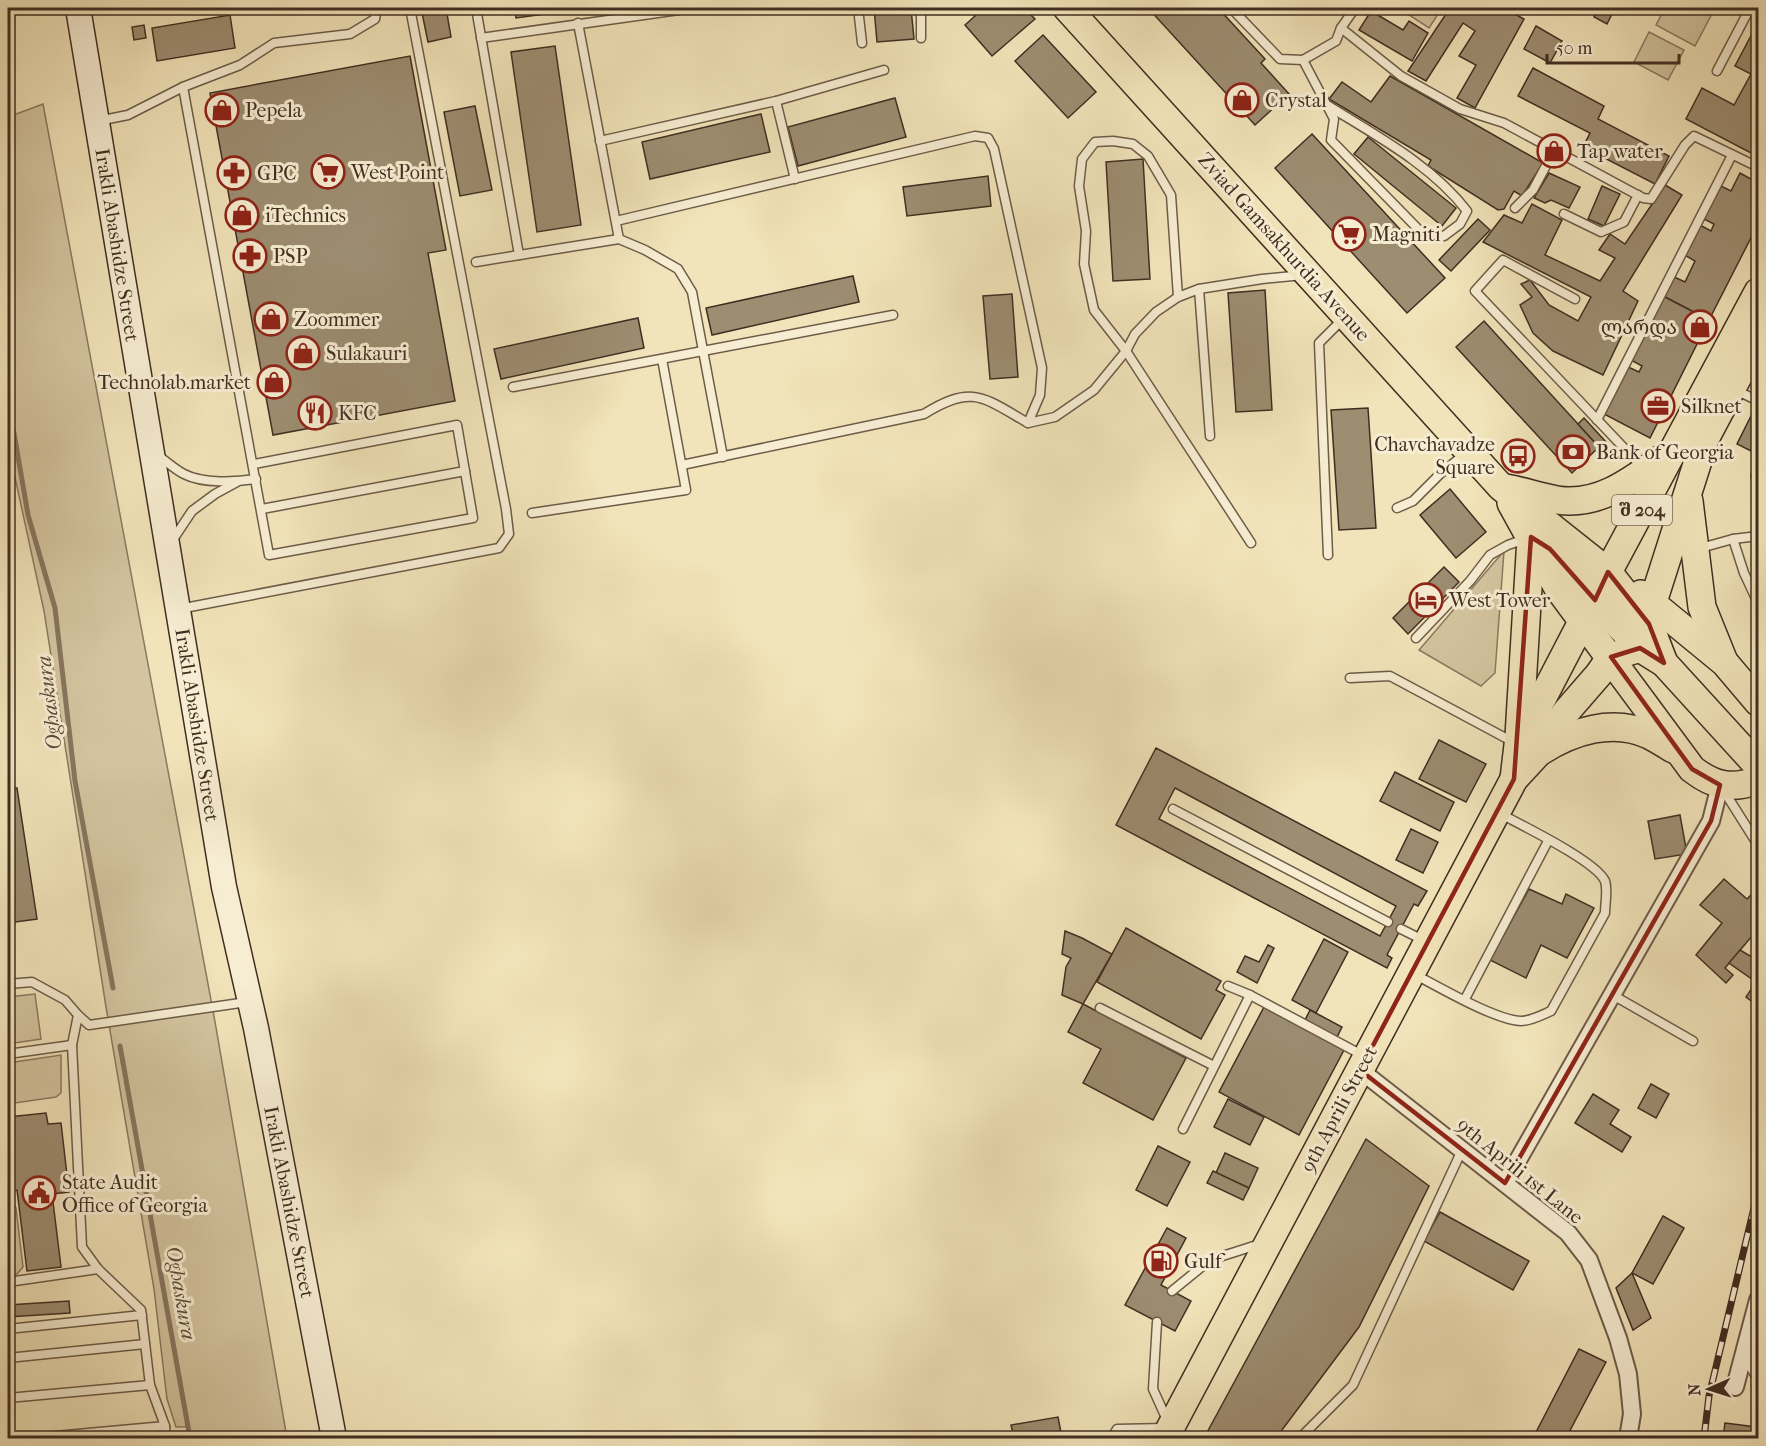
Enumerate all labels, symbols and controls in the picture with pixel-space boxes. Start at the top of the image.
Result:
scale bar [1547,27,1679,65]
text: 50 m [1556,38,1593,59]
shop icon: Crystal [1224,82,1260,118]
place label: Crystal [1265,89,1327,112]
shop icon: Pepela [204,92,240,128]
place label: Pepela [245,99,303,122]
shop icon: Tap water [1536,133,1572,169]
place label: Tap water [1577,140,1663,163]
street label: Irakli Abashidze Street [90,147,144,343]
street label: Zviad Gamsakhurdia Avenue [1193,148,1375,346]
supermarket icon: West Point [310,154,346,190]
pharmacy icon: GPC [216,155,252,191]
place label: West Point [350,161,444,184]
place label: GPC [257,162,297,185]
shop icon: iTechnics [224,197,260,233]
place label: iTechnics [265,204,346,227]
supermarket icon: Magniti [1331,216,1367,252]
place label: Magniti [1372,223,1441,246]
pharmacy icon: PSP [232,238,268,274]
place label: PSP [273,245,307,268]
shop icon: Zoommer [253,301,289,337]
place label: Zoommer [294,308,380,331]
shop icon: ლარდა [1682,309,1718,345]
place label: ლარდა [1601,316,1677,339]
shop icon: Sulakauri [285,335,321,371]
place label: Sulakauri [326,342,408,365]
shop icon: Technolab.market [256,364,292,400]
place label: Technolab.market [97,371,251,394]
office icon: Silknet [1640,388,1676,424]
restaurant icon: KFC [297,395,333,431]
place label: Silknet [1681,395,1742,418]
place label: KFC [338,402,377,425]
place label: Chavchavadze Square [1374,433,1495,479]
bank icon: Bank of Georgia [1555,434,1591,470]
bus stop icon: Chavchavadze Square [1500,438,1536,474]
place label: Bank of Georgia [1596,441,1735,464]
road number: შ 204 [1612,495,1672,525]
hotel icon: West Tower [1408,582,1444,618]
place label: West Tower [1448,589,1551,612]
street label: Irakli Abashidze Street [170,627,224,823]
water label: Oghaskura [31,654,67,751]
street label: 9th Aprili Street [1296,1042,1382,1176]
street label: Irakli Abashidze Street [259,1104,319,1300]
street label: 9th Aprili 1st Lane [1452,1113,1588,1229]
place label: State Audit Office of Georgia [62,1171,208,1217]
public building icon: State Audit Office of Georgia [21,1175,57,1211]
fuel station icon: Gulf [1143,1243,1179,1279]
water label: Oghaskura [161,1244,201,1342]
place label: Gulf [1184,1250,1226,1273]
north arrow [1679,1359,1739,1419]
text: N [1685,1382,1704,1396]

